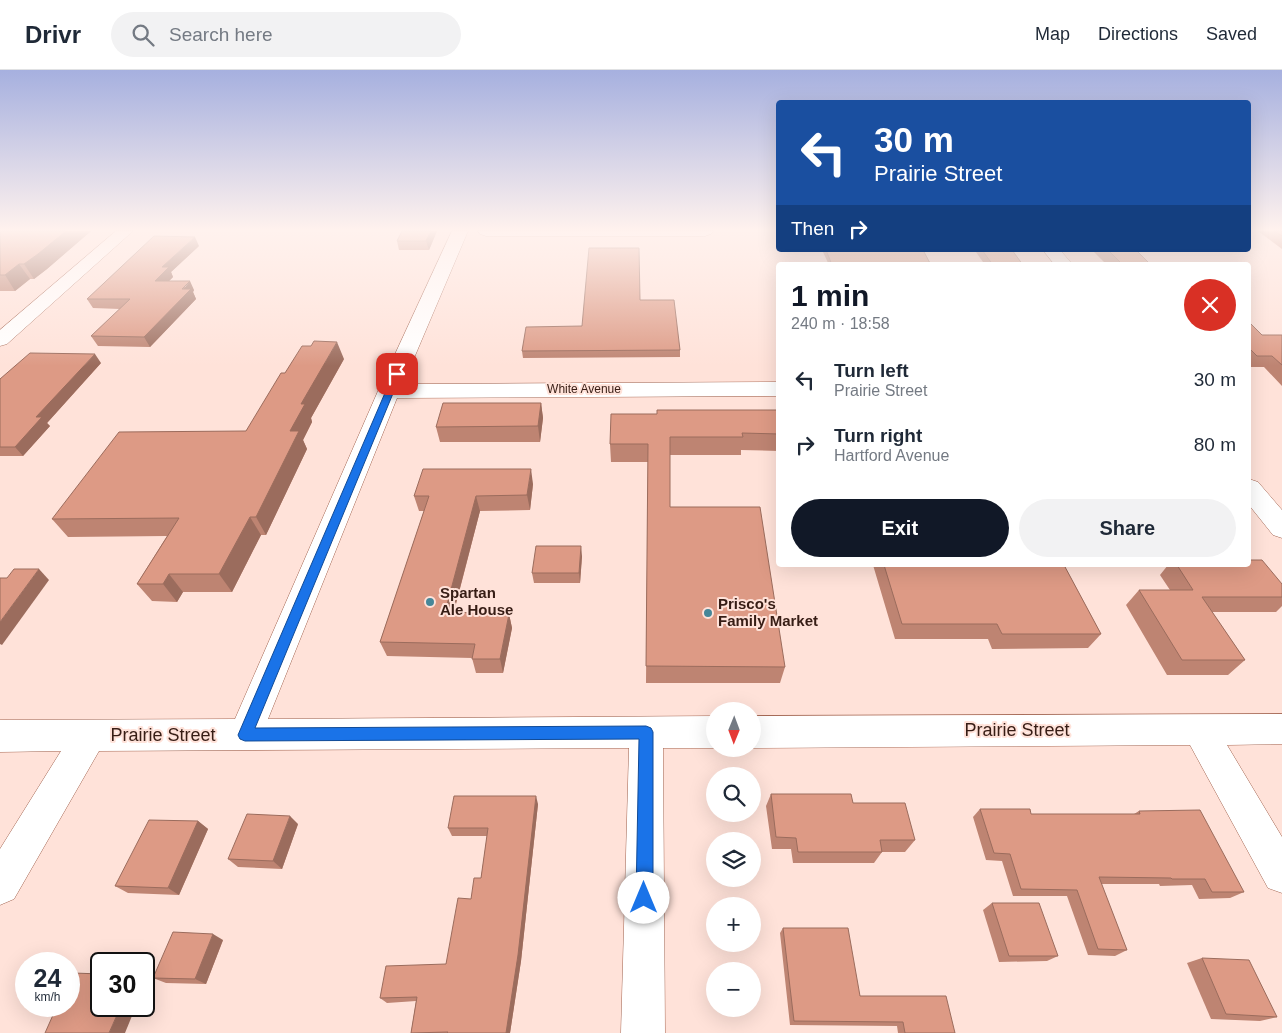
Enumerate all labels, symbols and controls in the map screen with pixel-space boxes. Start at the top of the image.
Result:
search box [111,12,461,57]
text: Drivr [25,21,81,48]
icon: search [129,21,157,49]
text: Search here [169,24,273,45]
text: Map [1035,24,1070,44]
text: Directions [1098,24,1178,44]
text: Saved [1206,24,1257,44]
icon: left [791,120,856,185]
text: 30 m [874,120,954,159]
text: Prairie Street [874,161,1002,186]
icon: right [844,215,872,243]
text: Then [791,218,834,239]
text: 1 min [791,279,869,312]
button: close [1184,279,1236,331]
text: 240 m · 18:58 [791,315,890,332]
pin [376,353,418,395]
icon: arrive [383,360,411,388]
text: Turn left [834,360,909,381]
icon: left [791,366,819,394]
text: 30 m [1194,369,1236,390]
street label: White Avenue [547,382,621,396]
text: Prairie Street [834,382,927,399]
text: Turn right [834,425,922,446]
icon: right [791,431,819,459]
text: 80 m [1194,434,1236,455]
text: Hartford Avenue [834,447,949,464]
button: Exit [791,499,1009,557]
button: Share [1019,499,1236,557]
place label: Spartan Ale House [440,584,513,618]
place label: Prisco's Family Market [718,595,818,629]
marker: Spartan Ale House [424,596,436,608]
marker: Prisco's Family Market [702,607,714,619]
north arrow [706,702,761,758]
map controls [706,702,761,1017]
street label: Prairie Street [964,720,1070,740]
street label: Prairie Street [110,725,216,745]
button: search [706,767,761,822]
button: layers [706,832,761,887]
position arrow [617,871,669,923]
button: + [706,897,761,952]
speed limit sign: 30 [90,952,155,1017]
button: − [706,962,761,1017]
text: 24 [34,964,61,992]
text: km/h [34,990,61,1004]

